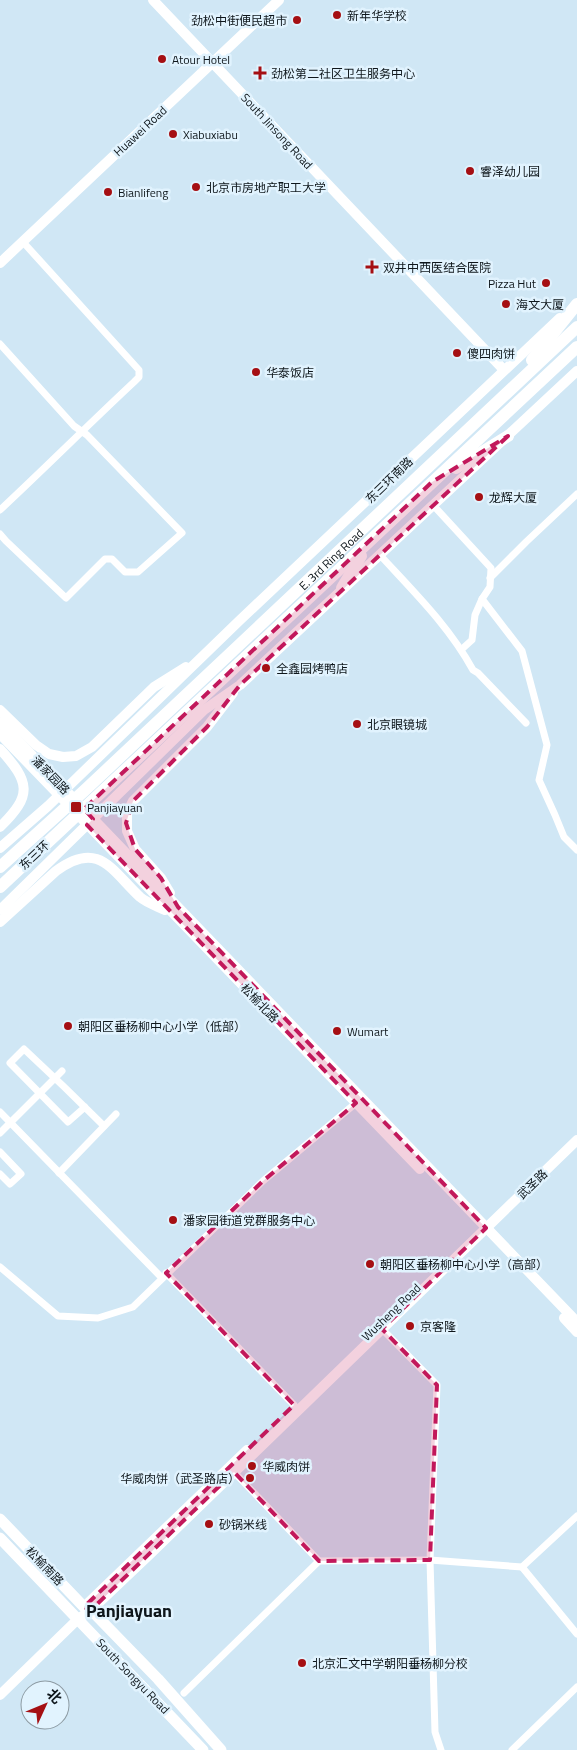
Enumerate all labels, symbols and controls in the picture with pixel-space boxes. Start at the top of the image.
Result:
place label: 新年华学校 [347,6,407,25]
marker: 新年华学校 [331,9,343,21]
place label: 劲松中街便民超市 [191,11,287,30]
marker: 劲松中街便民超市 [291,14,303,26]
place label: Atour Hotel [172,50,230,69]
marker: Atour Hotel [156,53,168,65]
place label: 劲松第二社区卫生服务中心 [271,64,415,83]
marker: 劲松第二社区卫生服务中心 [253,66,267,80]
street label: South Jinsong Road [237,89,317,173]
street label: Huawei Road [109,101,171,161]
place label: Xiabuxiabu [183,125,238,144]
marker: Xiabuxiabu [167,128,179,140]
place label: 睿泽幼儿园 [480,162,540,181]
marker: 睿泽幼儿园 [464,165,476,177]
place label: 北京市房地产职工大学 [206,178,326,197]
marker: 北京市房地产职工大学 [190,181,202,193]
place label: Bianlifeng [118,183,168,202]
marker: Bianlifeng [102,186,114,198]
place label: 双井中西医结合医院 [383,258,491,277]
marker: 双井中西医结合医院 [365,260,379,274]
place label: Pizza Hut [488,274,537,293]
marker: Pizza Hut [540,277,552,289]
place label: 海文大厦 [516,295,564,314]
marker: 海文大厦 [500,298,512,310]
place label: 傻四肉饼 [467,344,515,363]
marker: 傻四肉饼 [451,347,463,359]
place label: 华泰饭店 [266,363,314,382]
marker: 华泰饭店 [250,366,262,378]
street label: 东三环南路 [361,452,417,508]
place label: 龙辉大厦 [489,488,537,507]
marker: 龙辉大厦 [473,491,485,503]
street label: E. 3rd Ring Road [294,524,367,594]
place label: 全鑫园烤鸭店 [276,659,348,678]
marker: 全鑫园烤鸭店 [260,662,272,674]
place label: 北京眼镜城 [367,715,427,734]
marker: 北京眼镜城 [351,718,363,730]
street label: 潘家园路 [27,751,75,799]
place label: Panjiayuan [87,798,142,817]
marker: Panjiayuan [69,800,83,814]
street label: 东三环 [14,836,54,874]
street label: 松榆北路 [236,979,284,1027]
place label: 朝阳区垂杨柳中心小学（低部） [78,1017,246,1036]
marker: 朝阳区垂杨柳中心小学（低部） [62,1020,74,1032]
place label: Wumart [347,1022,389,1041]
marker: Wumart [331,1025,343,1037]
street label: 武圣路 [512,1165,552,1203]
place label: 潘家园街道党群服务中心 [183,1211,315,1230]
marker: 潘家园街道党群服务中心 [167,1214,179,1226]
place label: 朝阳区垂杨柳中心小学（高部） [380,1255,548,1274]
marker: 朝阳区垂杨柳中心小学（高部） [364,1258,376,1270]
street label: Wusheng Road [357,1279,425,1345]
place label: 京客隆 [420,1317,456,1336]
marker: 京客隆 [404,1320,416,1332]
place label: 华威肉饼 [262,1457,310,1476]
marker: 华威肉饼 [246,1460,258,1472]
place label: 华威肉饼（武圣路店） [120,1469,240,1488]
marker: 华威肉饼（武圣路店） [244,1472,256,1484]
place label: 砂锅米线 [219,1515,267,1534]
marker: 砂锅米线 [203,1518,215,1530]
street label: 松榆南路 [21,1542,69,1590]
district label: Panjiayuan [86,1597,172,1624]
street label: South Songyu Road [92,1634,174,1718]
place label: 北京汇文中学朝阳垂杨柳分校 [312,1654,468,1673]
marker: 北京汇文中学朝阳垂杨柳分校 [296,1657,308,1669]
north arrow [20,1680,70,1730]
text: 北 [42,1683,67,1708]

